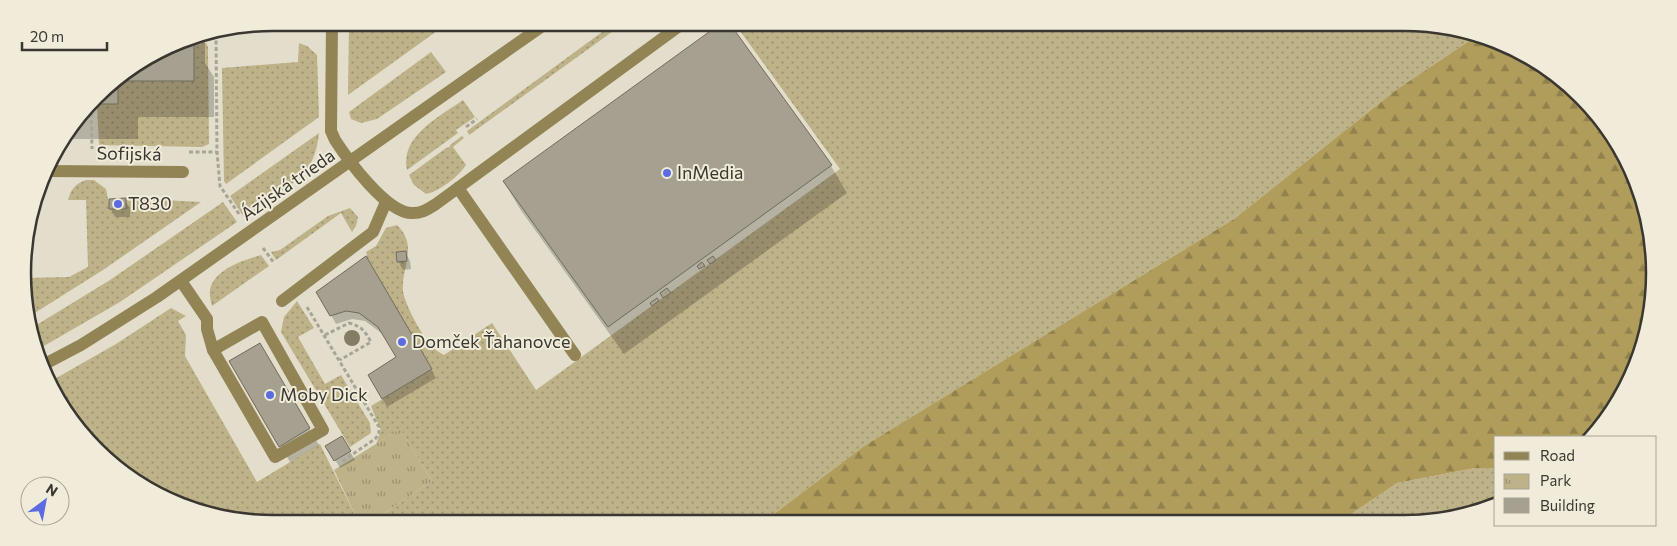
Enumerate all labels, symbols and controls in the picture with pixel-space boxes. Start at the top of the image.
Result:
scale bar [22,20,108,52]
text: 20 m [30,27,64,45]
street label: Sofijská [96,141,162,165]
street label: Ázijská trieda [236,144,339,225]
place label: InMedia [677,161,743,183]
marker: InMedia [661,167,673,179]
place label: T830 [128,192,172,214]
marker: T830 [112,198,124,210]
place label: Domček Ťahanovce [412,330,571,352]
marker: Domček Ťahanovce [396,336,408,348]
place label: Moby Dick [280,383,368,405]
marker: Moby Dick [264,389,276,401]
legend [1494,436,1657,526]
text: Road [1540,446,1575,464]
text: Park [1540,471,1571,489]
north arrow [20,476,70,526]
text: N [43,480,61,500]
text: Building [1540,496,1595,514]

